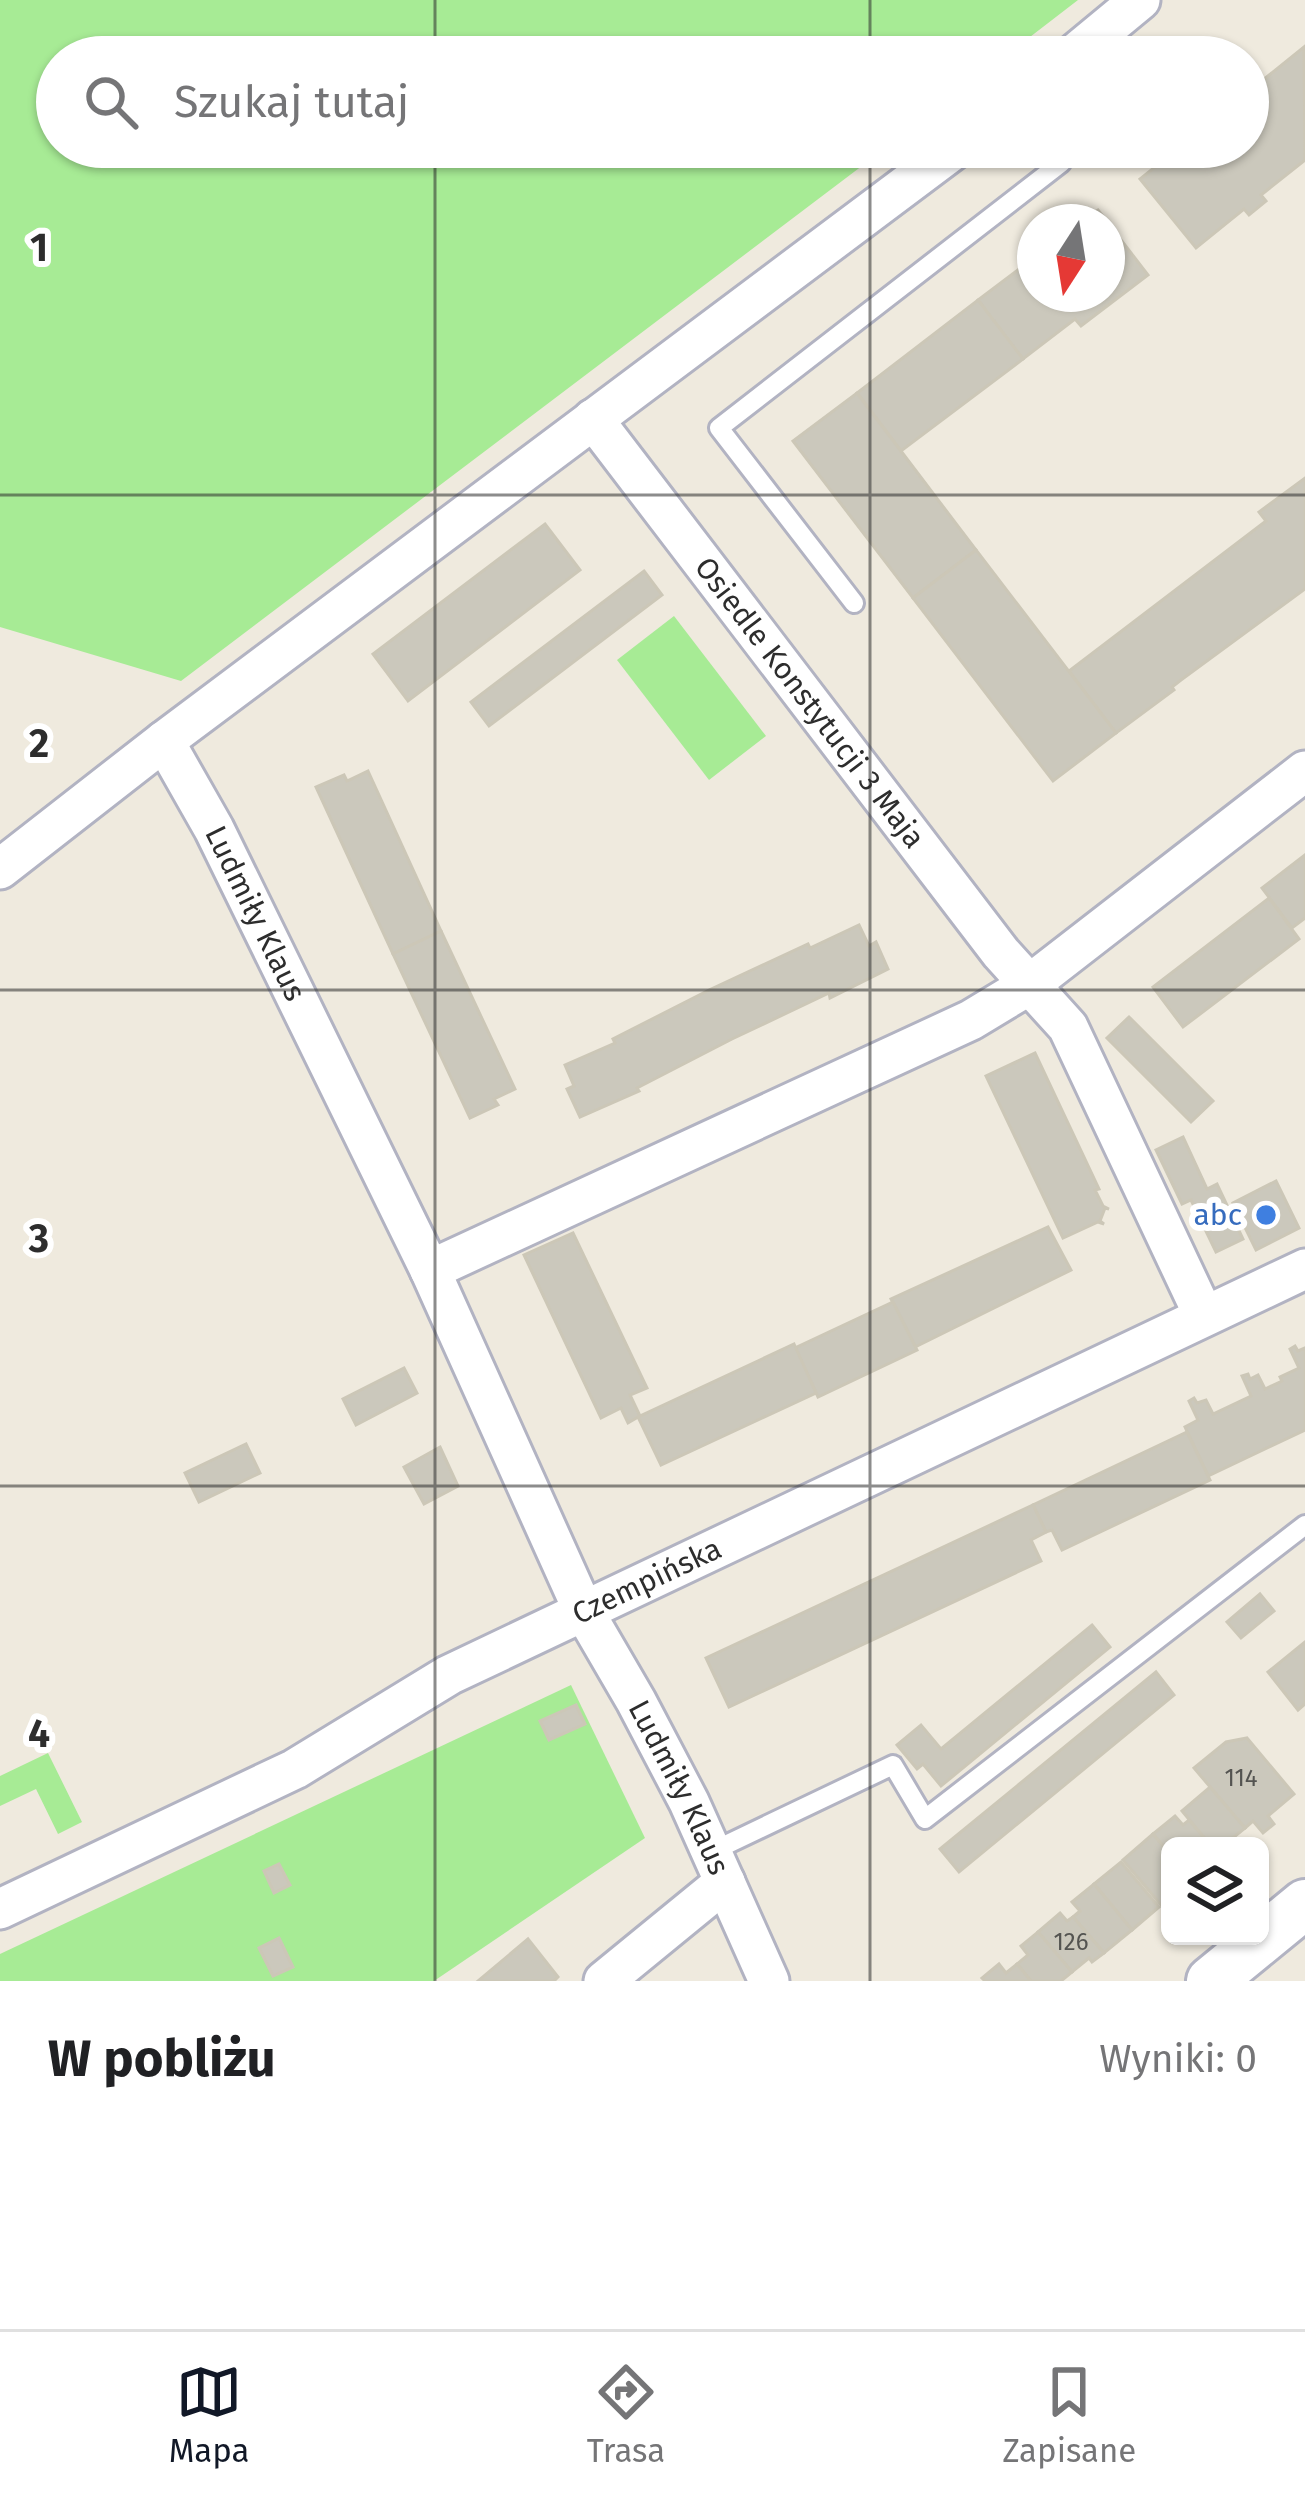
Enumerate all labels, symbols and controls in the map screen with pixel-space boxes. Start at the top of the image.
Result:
search box [36,36,1269,168]
icon: search [78,69,144,135]
text: Szukaj tutaj [174,75,409,129]
north arrow [1017,204,1125,312]
text: 1 [30,225,48,271]
street label: Osiedle Konstytucji 3 Maja [687,550,932,855]
text: 2 [29,721,49,767]
street label: Ludmiły Klaus [197,820,313,1007]
place label: abc [1194,1197,1242,1233]
marker: abc [1253,1202,1279,1228]
text: 3 [28,1216,49,1262]
street label: Czempińska [567,1530,727,1632]
street label: Ludmiły Klaus [621,1694,737,1880]
text: 4 [28,1711,50,1757]
house number: 114 [1224,1764,1258,1792]
map controls [1161,1837,1269,1945]
button: layers [1161,1837,1269,1945]
house number: 126 [1053,1928,1089,1956]
text: W pobliżu [48,2028,276,2090]
text: Wyniki: 0 [1099,2036,1257,2082]
tab: Mapa [169,2359,250,2471]
tab: Trasa [587,2359,665,2471]
tab: Zapisane [1002,2359,1136,2471]

